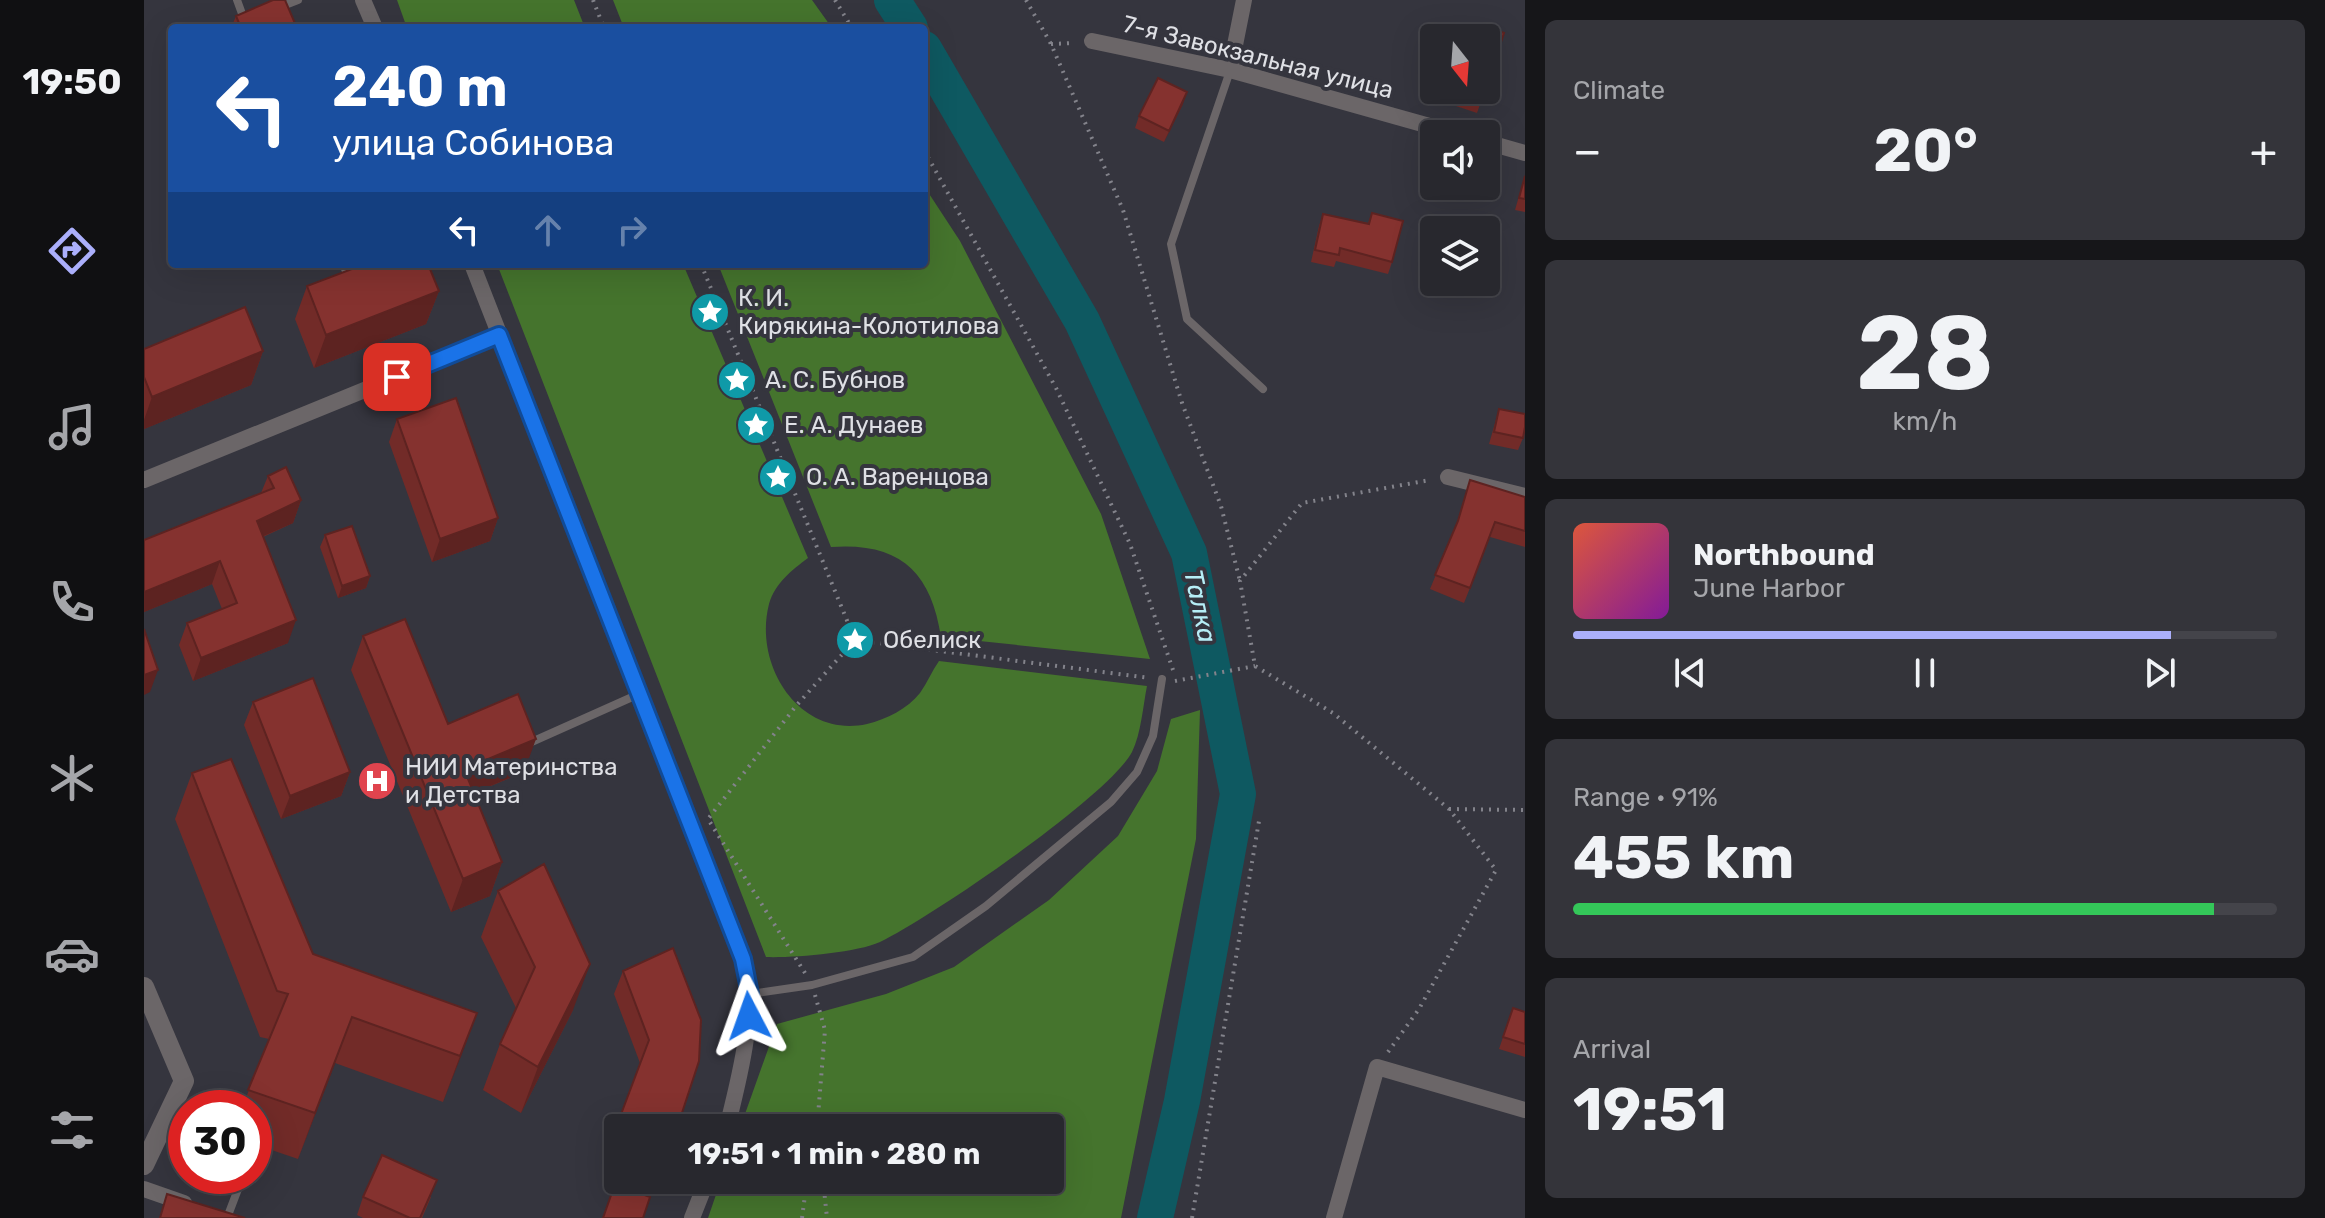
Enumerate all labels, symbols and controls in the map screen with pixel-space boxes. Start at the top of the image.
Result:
street label: 7-я Завокзальная улица [1120,10,1396,104]
north arrow [1420,24,1500,104]
map controls [1420,24,1500,296]
text: 240 m [332,54,508,120]
icon: left [200,56,304,160]
text: 19:50 [22,60,122,103]
text: Climate [1573,75,1665,106]
text: 20° [1873,115,1978,186]
button: sound [1420,120,1500,200]
text: улица Собинова [332,121,615,164]
text: − [1573,125,1602,177]
text: + [2250,125,2277,177]
icon: left [442,208,486,252]
icon: ahead [526,208,570,252]
icon: right [610,208,654,252]
button: layers [1420,216,1500,296]
icon: directions [44,223,100,279]
place label: К. И. Кирякина-Колотилова [738,284,999,340]
place icon: К. И. Кирякина-Колотилова [689,291,731,333]
text: 28 [1856,292,1994,415]
pin [363,343,431,411]
icon: arrive [375,355,419,399]
place icon: А. С. Бубнов [716,359,758,401]
place label: А. С. Бубнов [765,366,905,394]
icon: music [44,399,100,455]
place icon: Е. А. Дунаев [735,404,777,446]
text: km/h [1893,406,1957,437]
place label: Е. А. Дунаев [784,411,923,439]
place icon: О. А. Варенцова [757,456,799,498]
place label: О. А. Варенцова [806,463,989,491]
text: Northbound [1693,537,1875,573]
water label: Талка [1177,566,1223,646]
text: June Harbor [1693,573,1845,604]
icon: phone [44,574,100,630]
place icon: Обелиск [834,619,876,661]
place label: Обелиск [883,626,981,654]
icon: previous [1668,651,1712,695]
icon: pause [1903,651,1947,695]
icon: next [2138,651,2182,695]
icon: climate [44,750,100,806]
place label: НИИ Материнства и Детства [405,753,617,809]
hospital icon: НИИ Материнства и Детства [356,760,398,802]
text: Range · 91% [1573,782,1718,813]
text: 455 km [1573,822,1794,893]
icon: car [44,926,100,982]
position arrow [707,974,791,1058]
text: Arrival [1573,1034,1651,1065]
text: 19:51 [1573,1074,1727,1145]
speed limit sign: 30 [168,1090,272,1194]
icon: filters [44,1102,100,1158]
text: 19:51 · 1 min · 280 m [687,1136,981,1172]

